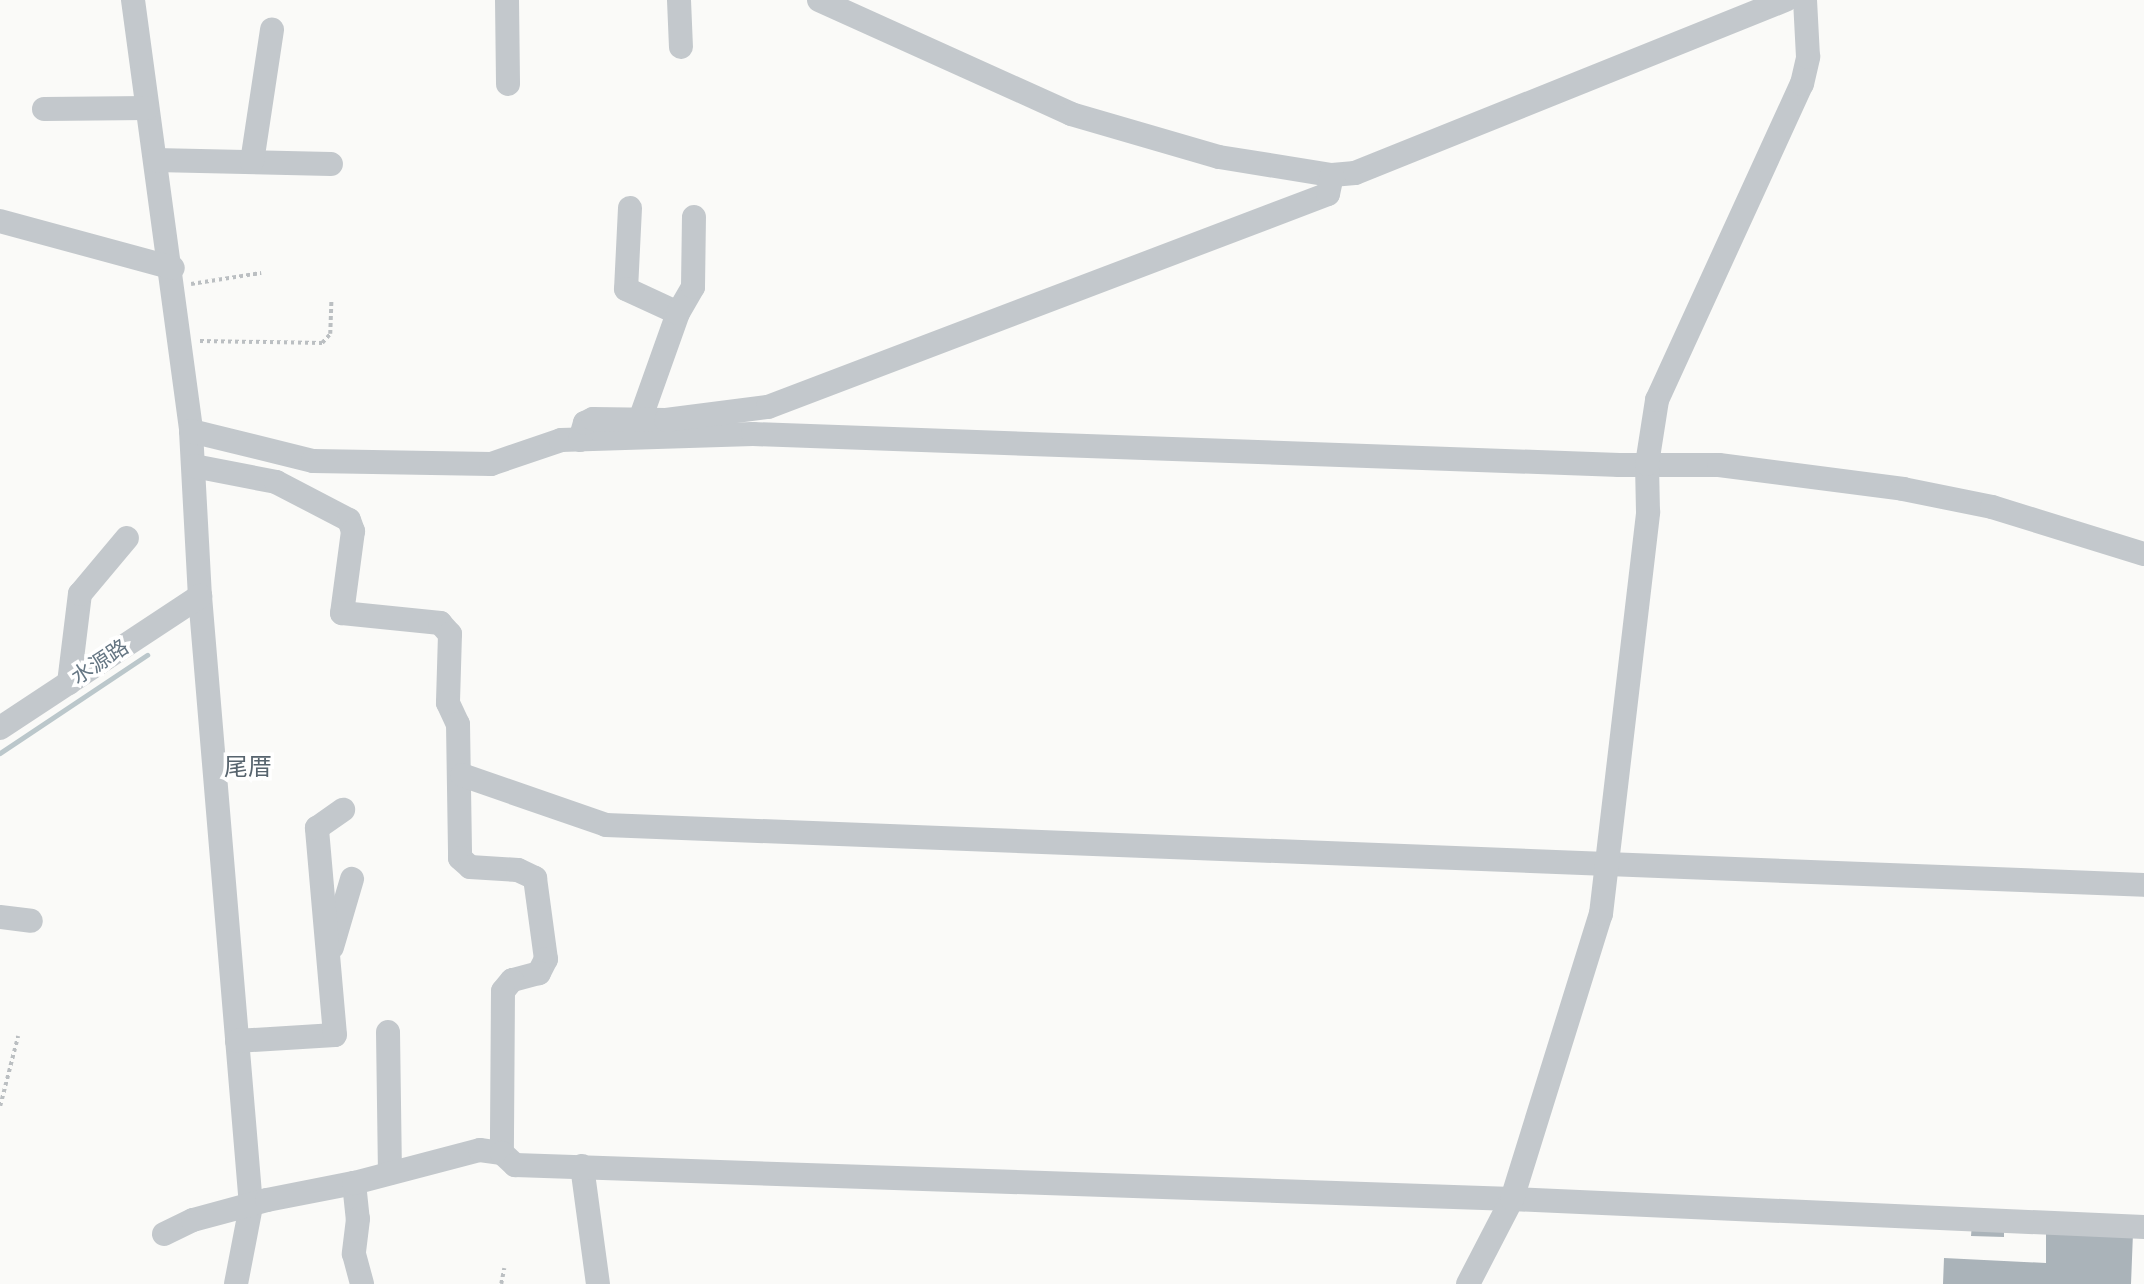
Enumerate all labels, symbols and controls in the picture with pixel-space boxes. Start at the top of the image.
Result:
street label: 水源路 [67,634,133,690]
district label: 尾厝 [224,753,272,781]

